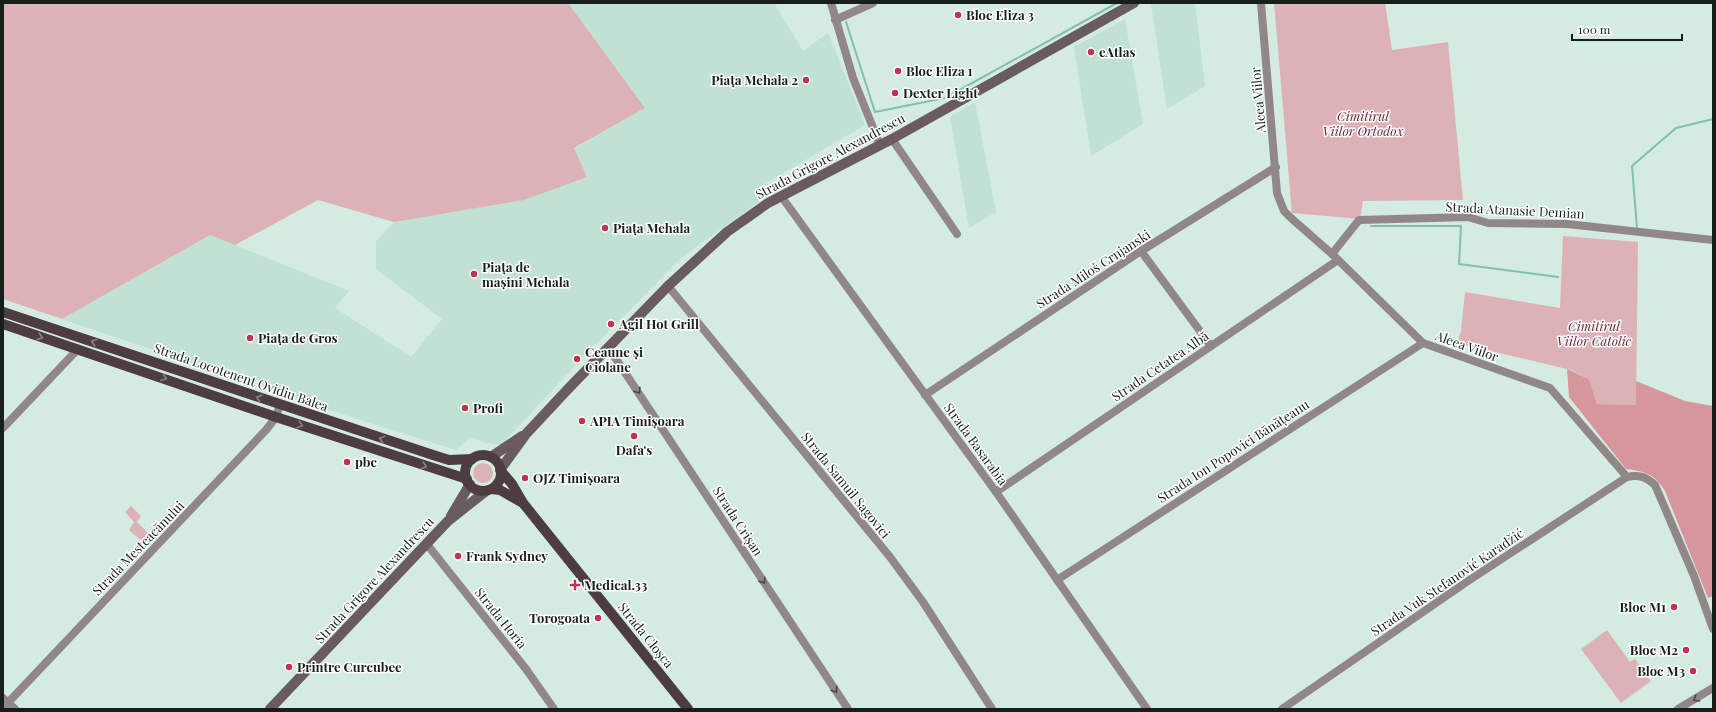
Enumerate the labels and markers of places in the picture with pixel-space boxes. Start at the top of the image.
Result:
place label: Bloc Eliza 3 [966,6,1034,23]
marker: Bloc Eliza 3 [953,10,963,20]
place label: eAtlas [1099,43,1135,60]
marker: eAtlas [1086,47,1096,57]
place label: Bloc Eliza 1 [906,62,973,79]
marker: Bloc Eliza 1 [893,66,903,76]
place label: Piața Mehala 2 [711,71,798,88]
marker: Piața Mehala 2 [801,75,811,85]
place label: Dexter Light [903,84,978,101]
marker: Dexter Light [890,88,900,98]
place label: Piața Mehala [613,219,690,236]
marker: Piața Mehala [600,223,610,233]
place label: Piața de mașini Mehala [482,258,570,290]
marker: Piața de mașini Mehala [469,269,479,279]
place label: Agil Hot Grill [618,315,699,332]
marker: Agil Hot Grill [606,319,616,329]
place label: Piața de Gros [258,329,338,346]
marker: Piața de Gros [245,333,255,343]
place label: Ceaune și Ciolane [585,343,643,375]
marker: Ceaune și Ciolane [572,354,582,364]
place label: Profi [473,399,504,416]
marker: Profi [460,403,470,413]
place label: APIA Timișoara [589,412,685,429]
marker: APIA Timișoara [577,416,587,426]
marker: Dafa's [629,431,639,441]
place label: Dafa's [616,441,652,458]
place label: pbc [355,453,377,470]
marker: pbc [342,457,352,467]
place label: OJZ Timișoara [533,469,620,486]
marker: OJZ Timișoara [520,473,530,483]
place label: Frank Sydney [466,547,548,564]
marker: Frank Sydney [453,551,463,561]
place label: Medical.33 [584,576,647,593]
marker: Medical.33 [569,579,581,591]
place label: Bloc M1 [1620,598,1666,615]
marker: Bloc M1 [1669,602,1679,612]
place label: Torogoata [529,609,590,626]
marker: Torogoata [593,613,603,623]
place label: Bloc M2 [1630,641,1678,658]
marker: Bloc M2 [1681,645,1691,655]
place label: Printre Curcubee [297,658,402,675]
marker: Printre Curcubee [284,662,294,672]
place label: Bloc M3 [1637,662,1685,679]
marker: Bloc M3 [1688,666,1698,676]

